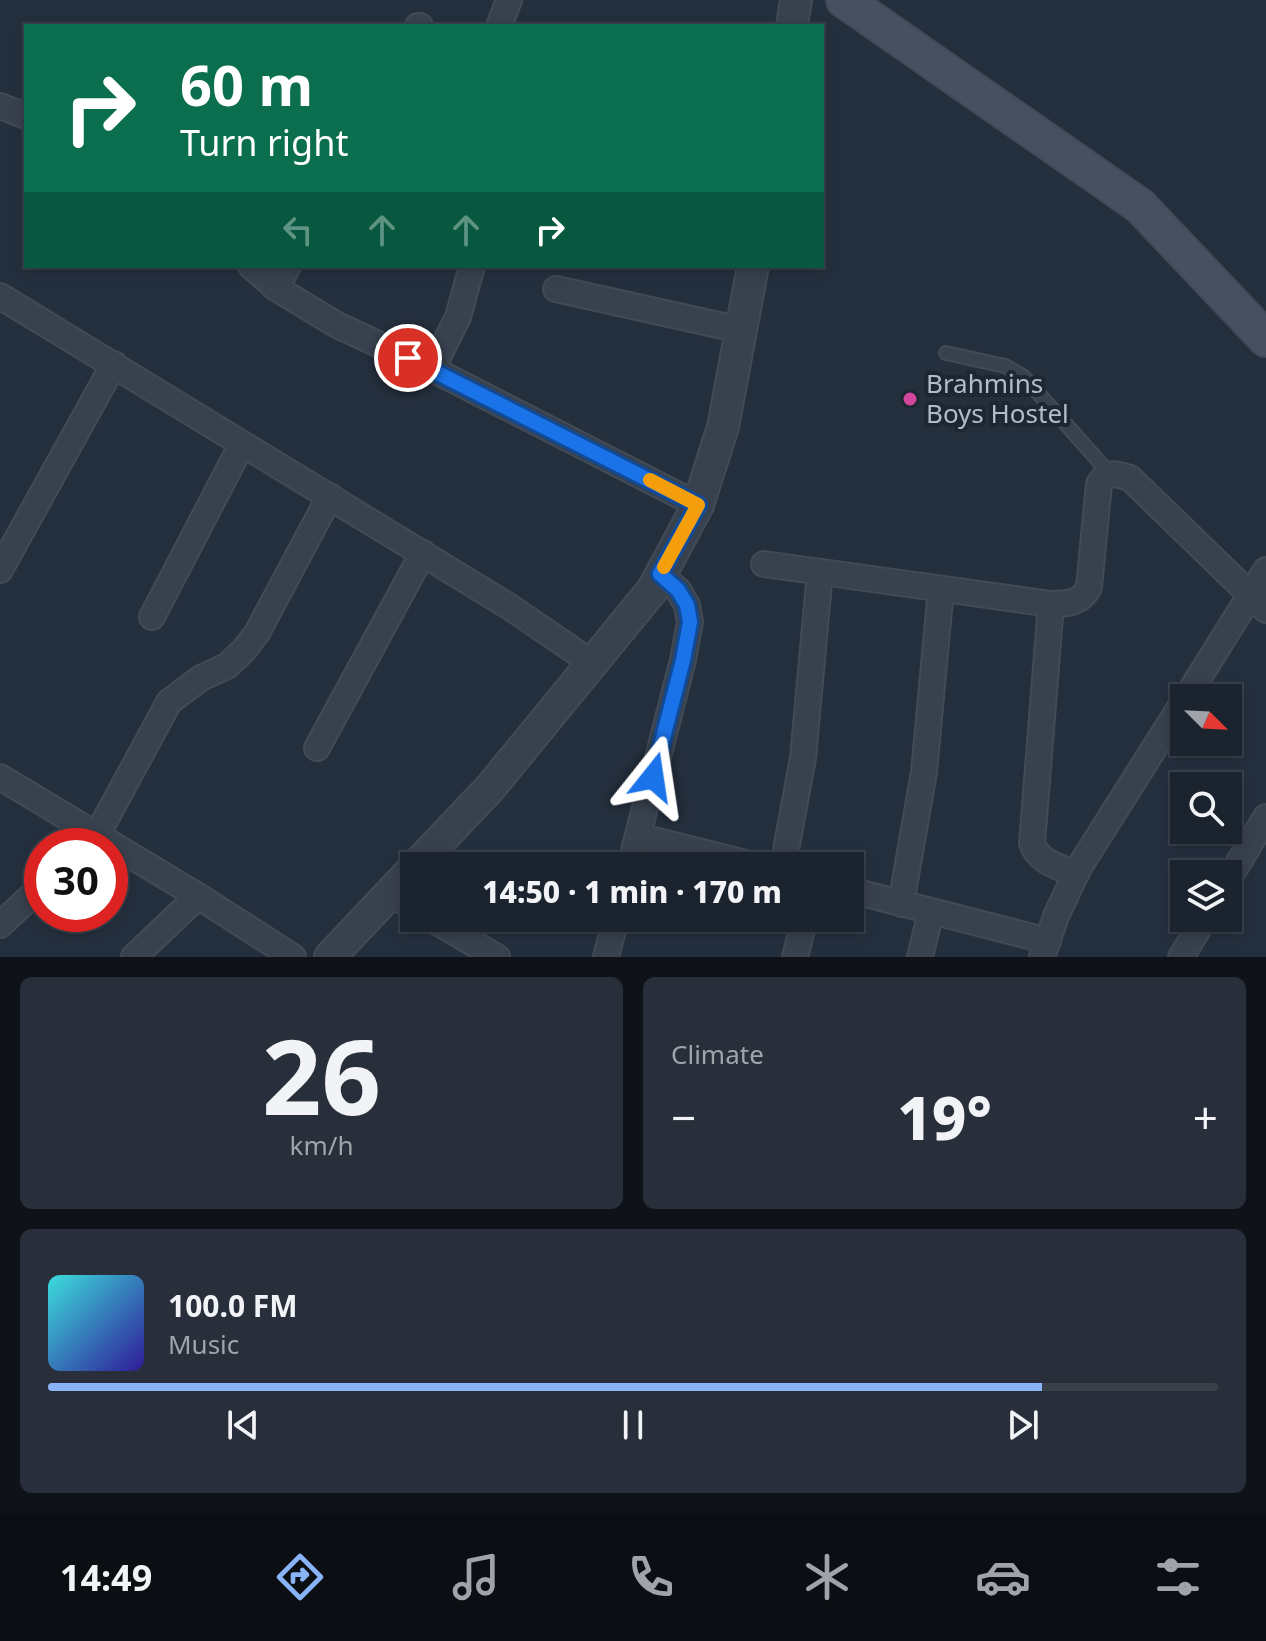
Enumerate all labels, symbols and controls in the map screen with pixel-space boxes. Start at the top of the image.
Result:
text: 60 m [180,46,313,122]
icon: right [48,56,152,160]
text: Turn right [180,118,348,167]
icon: left [276,208,320,252]
icon: ahead [360,208,404,252]
icon: ahead [444,208,488,252]
icon: right [528,208,572,252]
pin [374,324,442,392]
icon: arrive [386,336,430,380]
place label: Brahmins Boys Hostel [926,365,1069,431]
marker: Brahmins Boys Hostel [901,390,919,408]
north arrow [1170,684,1242,756]
map controls [1170,684,1242,932]
position arrow [611,735,695,819]
button: search [1170,772,1242,844]
speed limit sign: 30 [24,828,128,932]
button: layers [1170,860,1242,932]
text: 14:50 · 1 min · 170 m [482,871,782,912]
text: 26 [262,1004,381,1145]
text: Climate [671,1036,764,1072]
text: 19° [897,1076,992,1158]
text: − [671,1087,696,1147]
text: + [1193,1087,1218,1147]
text: km/h [290,1127,353,1163]
text: 100.0 FM [168,1285,298,1326]
text: Music [168,1326,239,1362]
icon: previous [221,1403,265,1447]
icon: pause [611,1403,655,1447]
icon: next [1001,1403,1045,1447]
icon: directions [272,1549,328,1605]
icon: music [448,1549,504,1605]
icon: phone [623,1549,679,1605]
icon: climate [799,1549,855,1605]
icon: car [975,1549,1031,1605]
icon: filters [1150,1549,1206,1605]
text: 14:49 [60,1553,152,1602]

